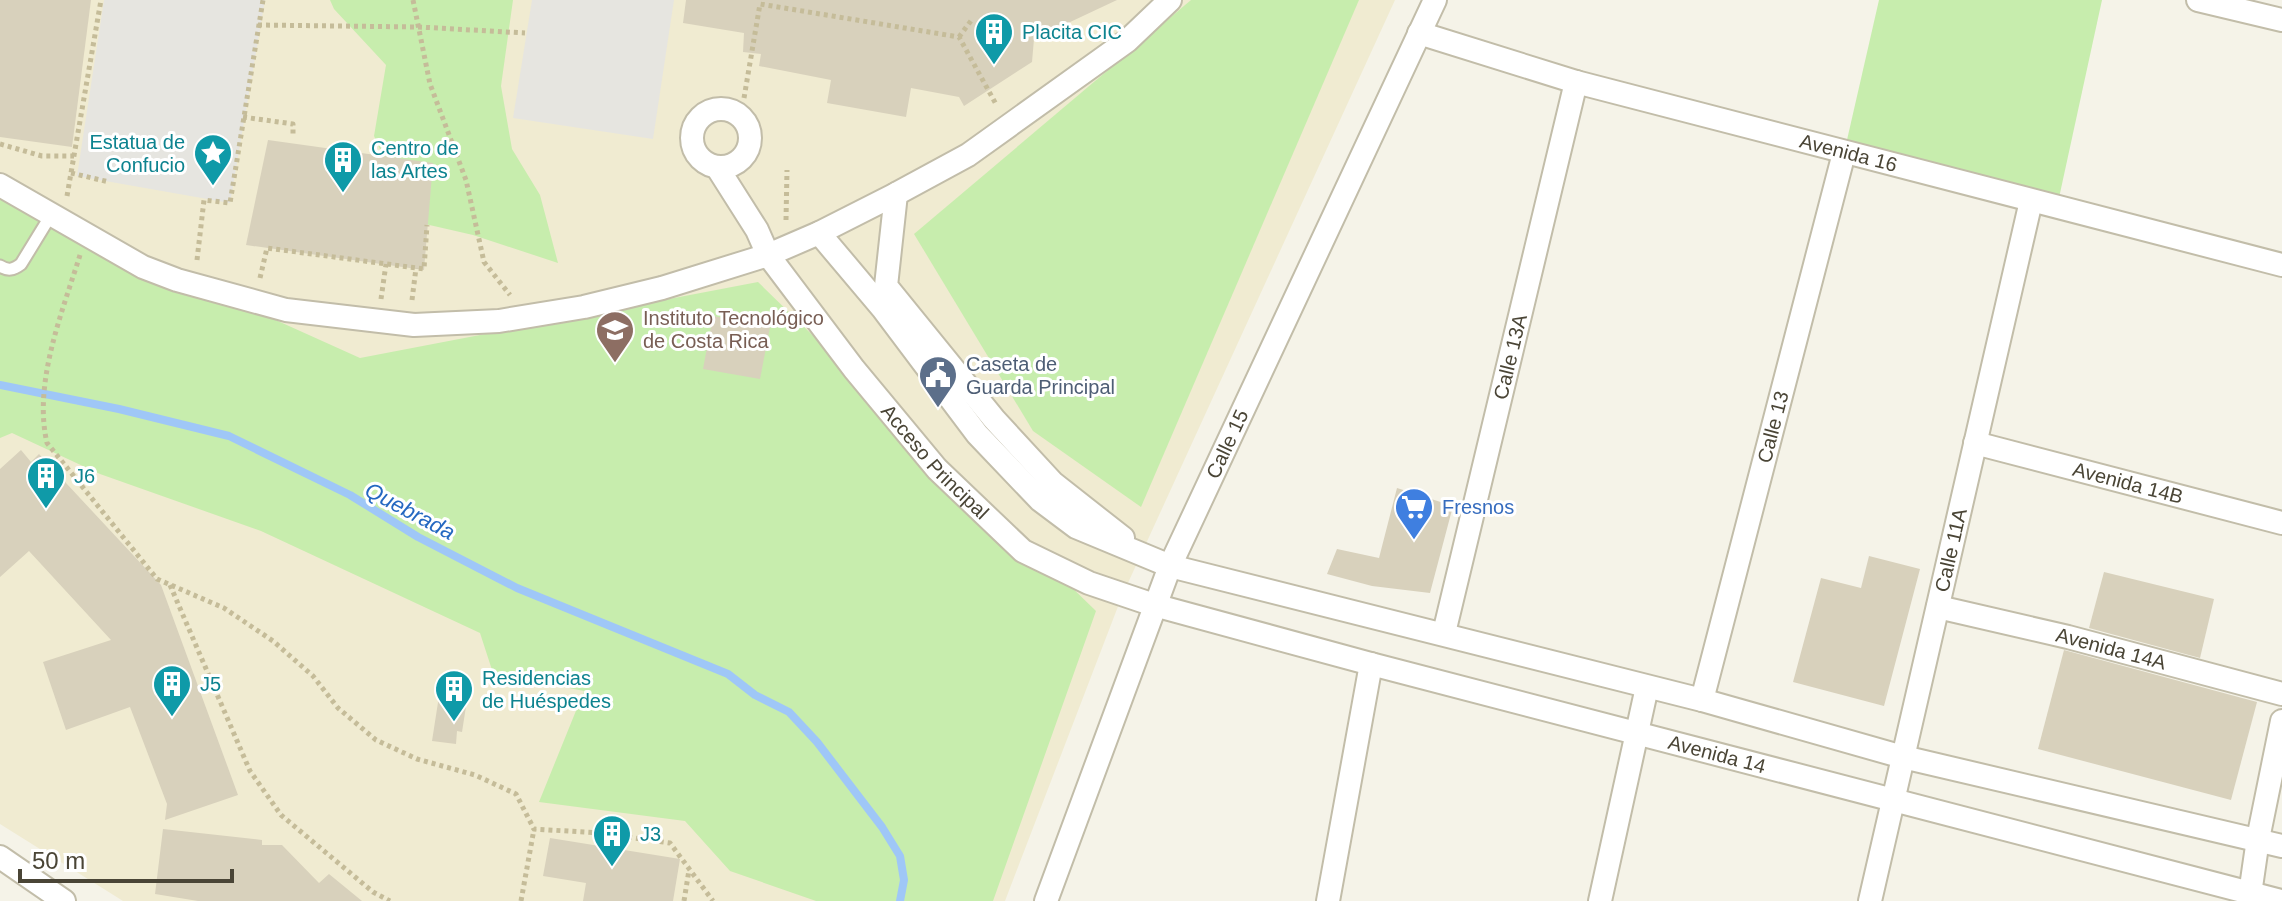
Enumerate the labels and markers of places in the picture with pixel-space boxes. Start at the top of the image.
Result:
building icon: Placita CIC [973,11,1015,66]
place label: Placita CIC [1022,21,1122,43]
place label: Estatua de Confucio [89,131,185,176]
place icon: Estatua de Confucio [192,132,234,187]
place label: Centro de las Artes [371,137,459,182]
building icon: Centro de las Artes [322,139,364,194]
place label: Instituto Tecnológico de Costa Rica [643,307,824,352]
school or university icon: Instituto Tecnológico de Costa Rica [594,309,636,364]
place label: Caseta de Guarda Principal [966,353,1115,398]
public building icon: Caseta de Guarda Principal [917,354,959,409]
building icon: J6 [25,455,67,510]
place label: J6 [74,465,95,487]
supermarket icon: Fresnos [1393,486,1435,541]
place label: Fresnos [1442,496,1514,518]
building icon: J5 [151,663,193,718]
place label: Residencias de Huéspedes [482,667,611,712]
building icon: Residencias de Huéspedes [433,668,475,723]
place label: J5 [200,673,221,695]
building icon: J3 [591,813,633,868]
place label: J3 [640,823,661,845]

